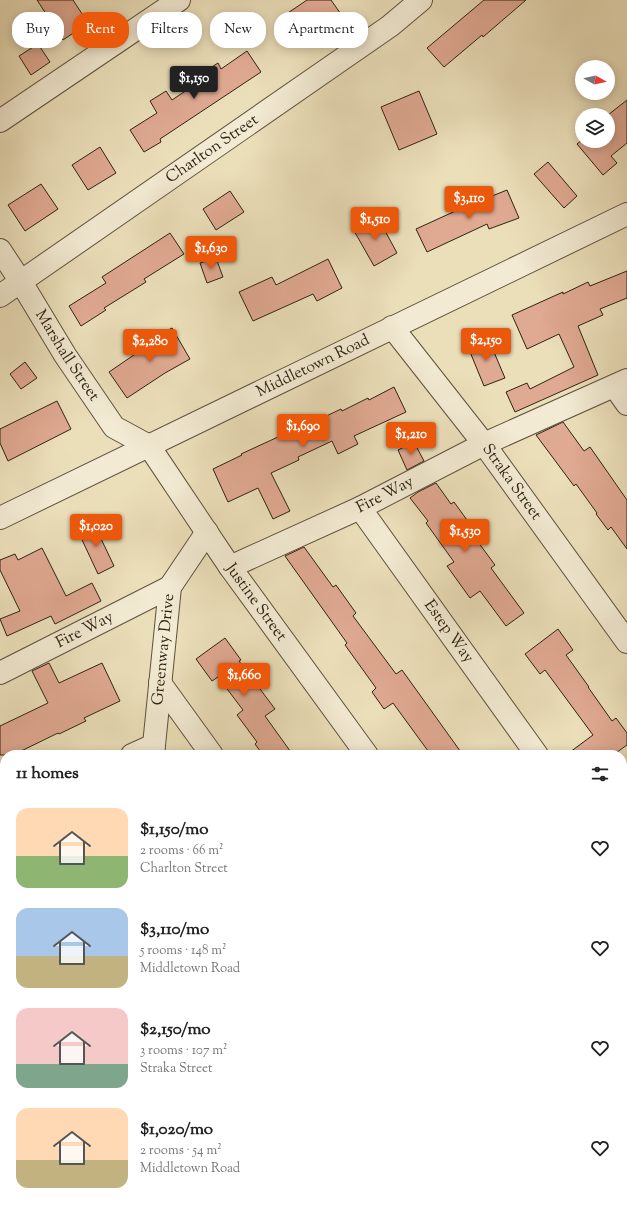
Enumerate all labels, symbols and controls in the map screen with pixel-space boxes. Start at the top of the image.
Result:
chip: Buy [12,12,64,48]
chip: Rent [72,12,129,48]
chip: Filters [137,12,202,48]
chip: New [210,12,266,48]
chip: Apartment [274,12,368,48]
north arrow [575,60,615,100]
map controls [575,60,615,148]
pin: $1,150 [161,66,227,100]
text: $1,150 [179,70,209,88]
button: layers [575,108,615,148]
street label: Charlton Street [161,109,264,189]
pin: $3,110 [436,186,502,220]
text: $3,110 [453,190,485,208]
pin: $1,510 [342,207,408,241]
text: $1,510 [360,211,390,229]
pin: $1,630 [178,236,244,270]
text: $1,630 [195,240,227,258]
street label: Marshall Street [29,305,105,406]
pin: $2,150 [453,328,519,362]
pin: $2,280 [117,329,183,363]
street label: Middletown Road [253,329,374,403]
text: $2,150 [470,332,502,350]
text: $2,280 [132,333,168,351]
pin: $1,690 [270,414,336,448]
text: $1,690 [286,418,320,436]
pin: $1,210 [378,422,444,456]
text: $1,210 [395,426,427,444]
street label: Straka Street [476,439,547,526]
street label: Fire Way [352,471,418,519]
pin: $1,020 [63,514,129,548]
text: $1,020 [79,518,113,536]
pin: $1,530 [432,519,498,553]
text: $1,530 [449,523,481,541]
street label: Justine Street [219,558,293,647]
street label: Greenway Drive [147,593,181,706]
street label: Estep Way [418,595,479,668]
street label: Fire Way [52,606,118,654]
pin: $1,660 [211,663,277,697]
text: $1,660 [227,667,261,685]
text: 11 homes [16,762,79,786]
icon: filters [589,763,611,785]
text: $1,150/mo [140,818,208,842]
icon: home [48,824,96,872]
icon: heart [589,837,611,859]
text: 2 rooms · 66 m² [140,842,223,860]
text: Charlton Street [140,860,228,878]
text: $3,110/mo [140,918,209,942]
icon: home [48,924,96,972]
icon: heart [589,937,611,959]
text: 5 rooms · 148 m² [140,942,226,960]
text: Middletown Road [140,960,240,978]
text: $2,150/mo [140,1018,211,1042]
icon: home [48,1024,96,1072]
icon: heart [589,1037,611,1059]
text: 3 rooms · 107 m² [140,1042,227,1060]
text: Straka Street [140,1060,212,1078]
text: $1,020/mo [140,1118,213,1142]
icon: home [48,1124,96,1172]
icon: heart [589,1137,611,1159]
text: 2 rooms · 54 m² [140,1142,222,1160]
text: Middletown Road [140,1160,240,1178]

